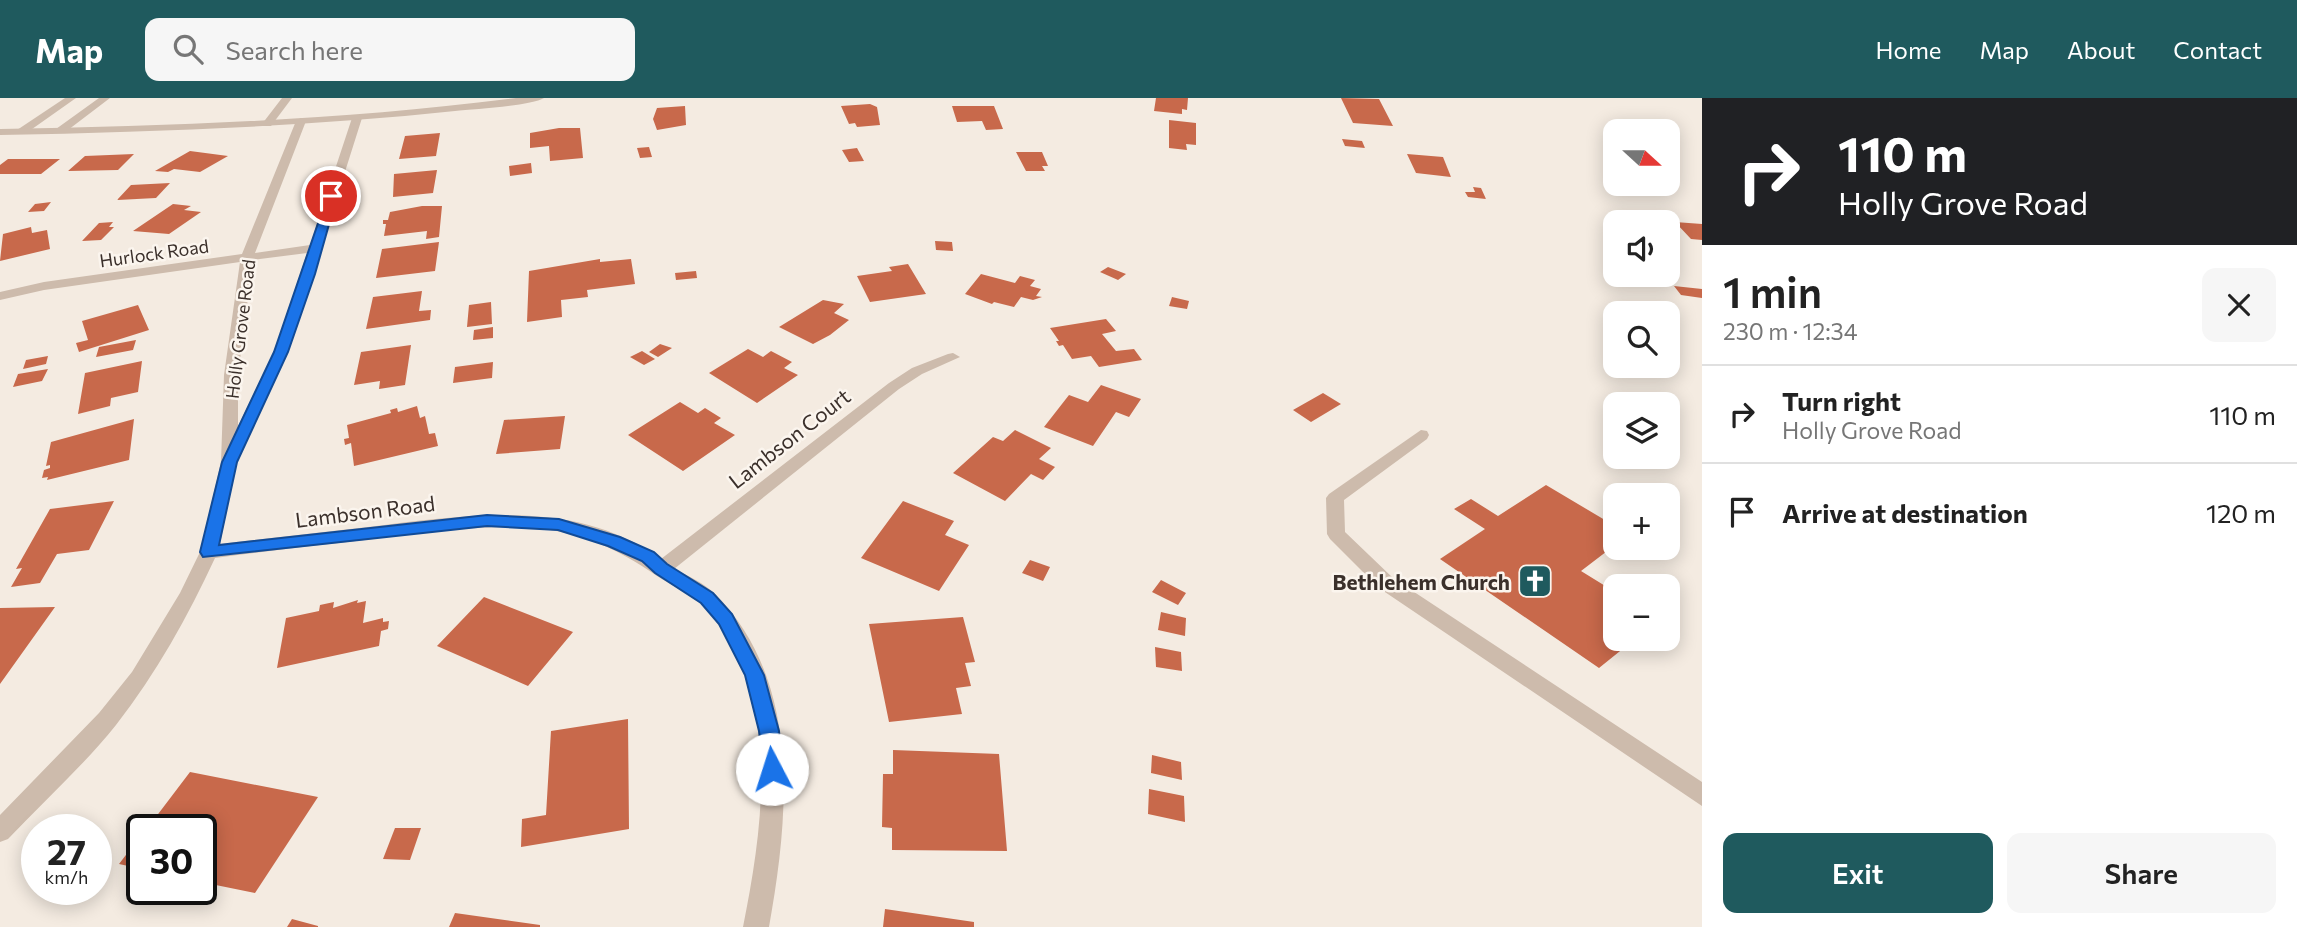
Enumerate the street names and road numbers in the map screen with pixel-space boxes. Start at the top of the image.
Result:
street label: Hurlock Road [98,234,210,272]
street label: Holly Grove Road [221,258,259,400]
street label: Lambson Court [723,383,855,493]
street label: Lambson Road [294,490,436,532]

